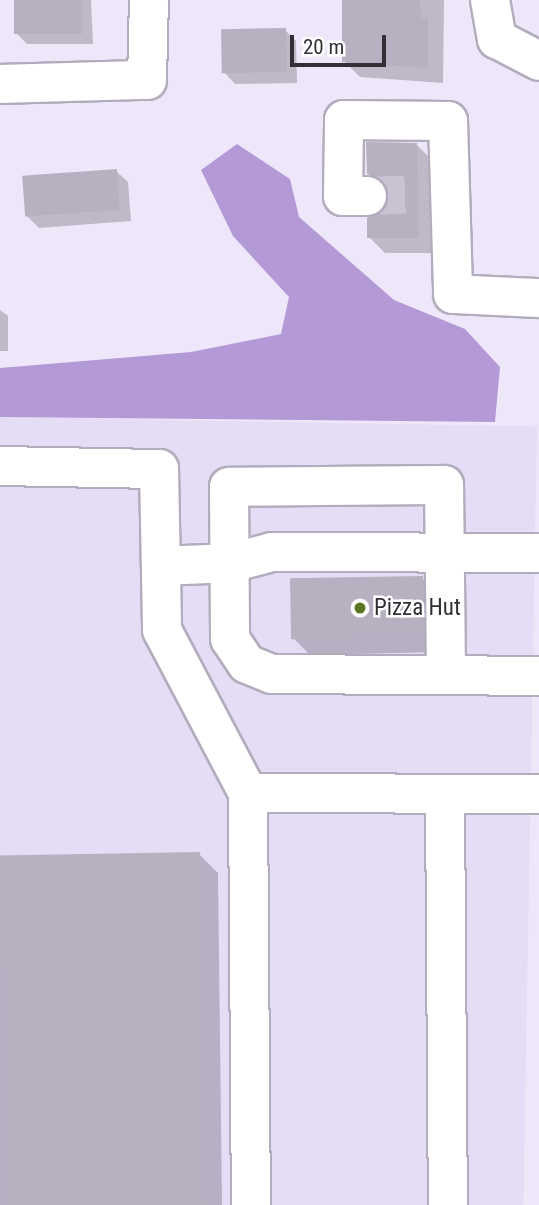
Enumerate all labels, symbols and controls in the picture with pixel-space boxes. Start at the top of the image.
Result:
scale bar [294,21,390,65]
text: 20 m [303,35,344,59]
place label: Pizza Hut [374,594,461,622]
marker: Pizza Hut [352,600,368,616]

